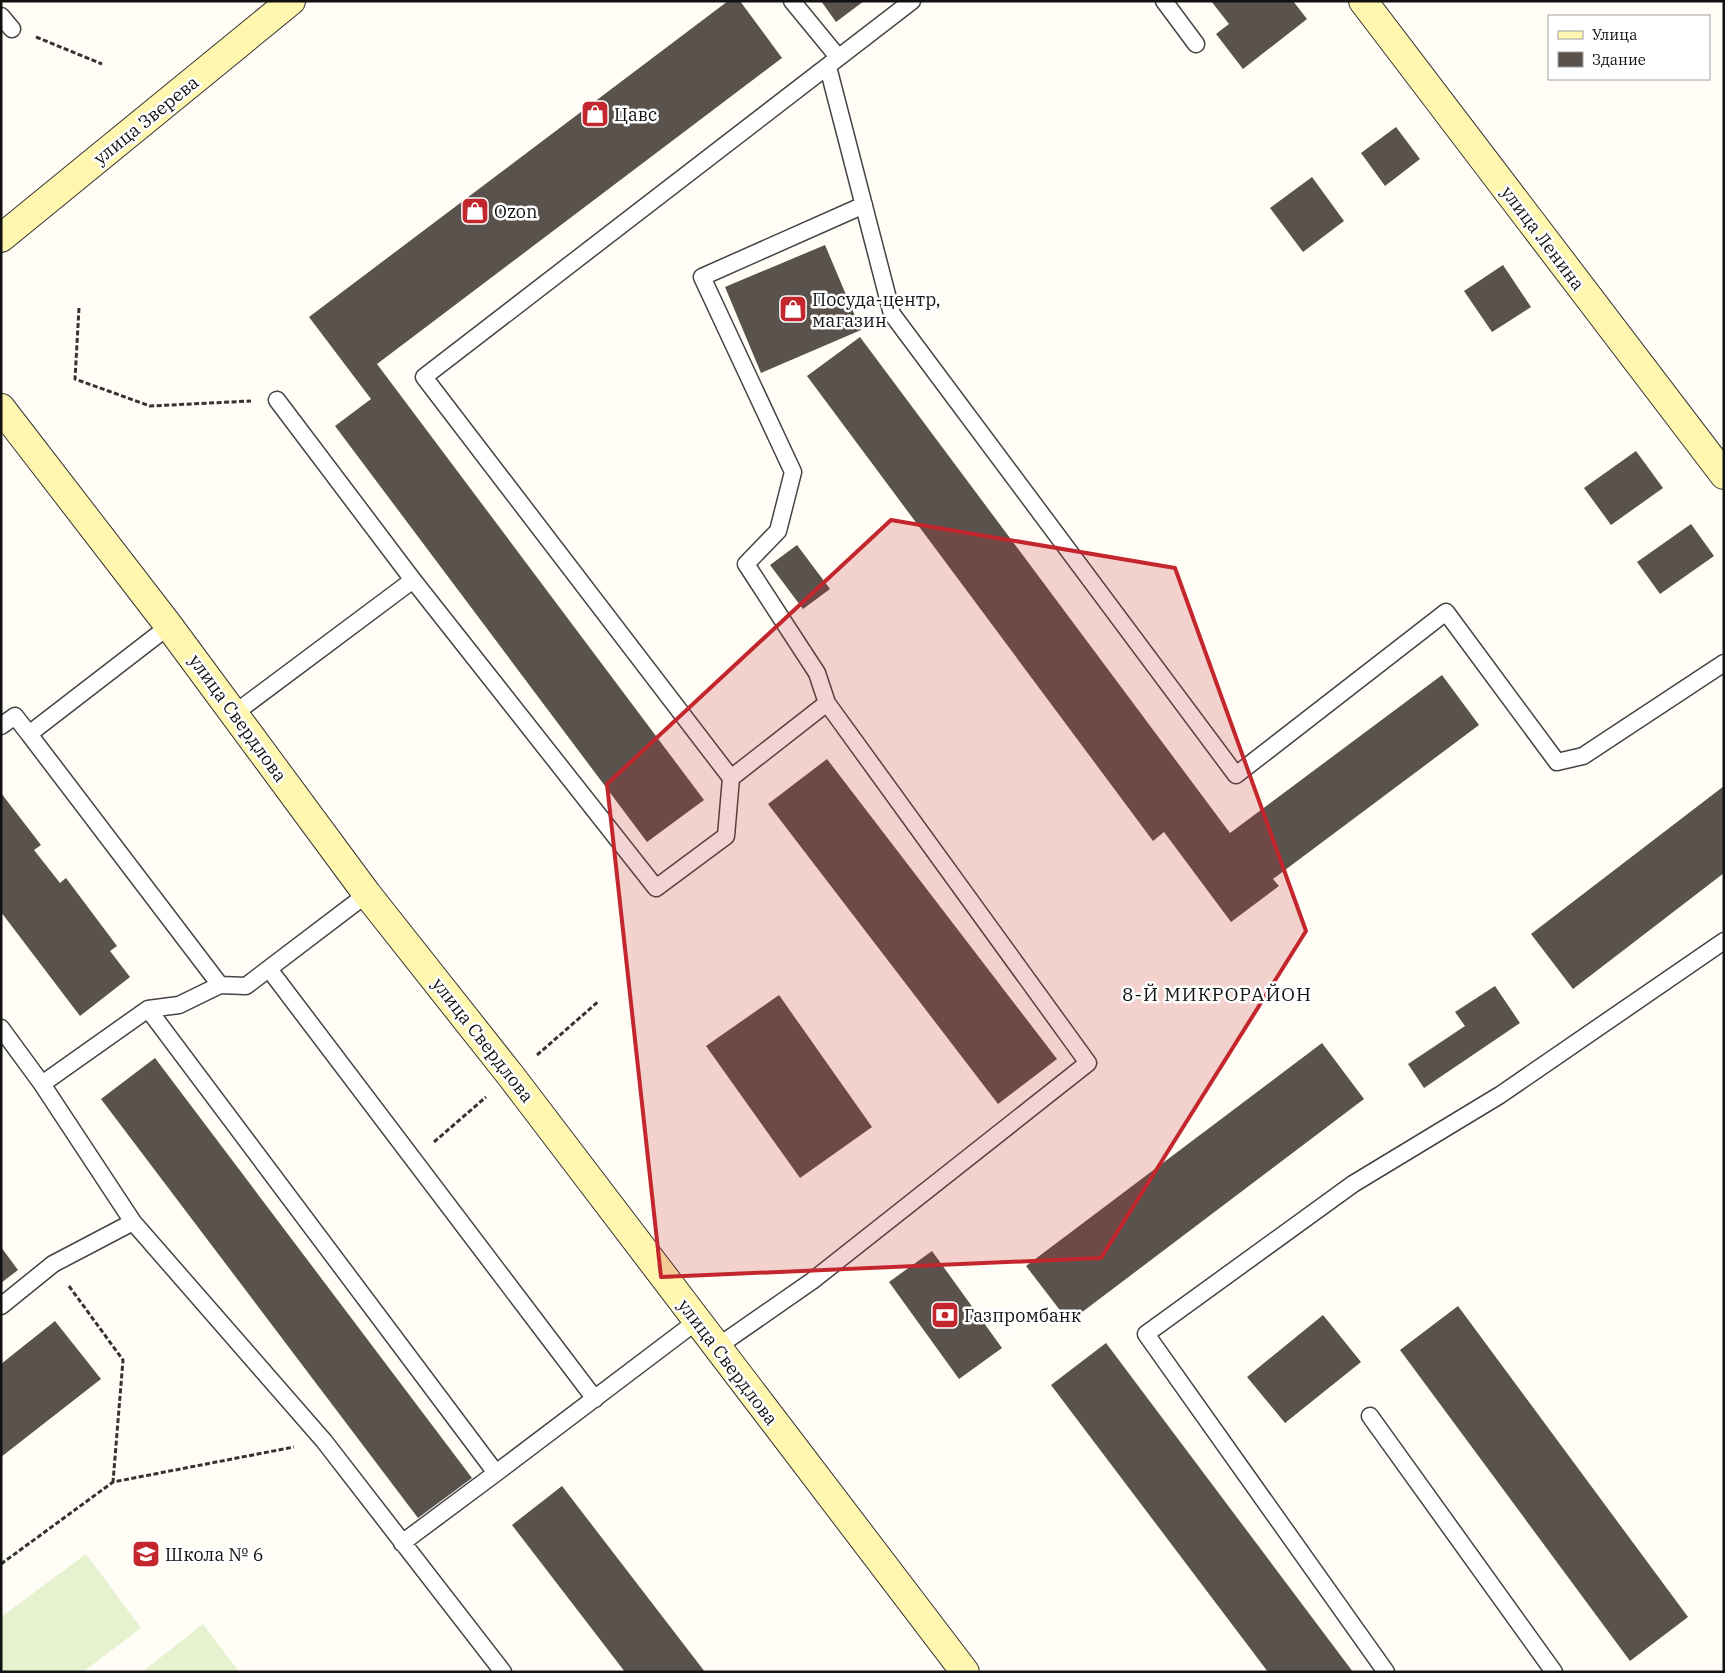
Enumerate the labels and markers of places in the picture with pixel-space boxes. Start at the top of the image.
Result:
shop icon: Цавс [580,99,610,129]
place label: Цавс [614,103,657,126]
shop icon: Ozon [460,196,490,226]
place label: Ozon [494,200,538,223]
place label: Посуда-центр, магазин [812,288,941,332]
shop icon: Посуда-центр, магазин [778,294,808,324]
bank icon: Газпромбанк [930,1300,960,1330]
place label: Газпромбанк [964,1304,1082,1327]
school or university icon: Школа № 6 [131,1539,161,1569]
place label: Школа № 6 [165,1543,264,1566]

